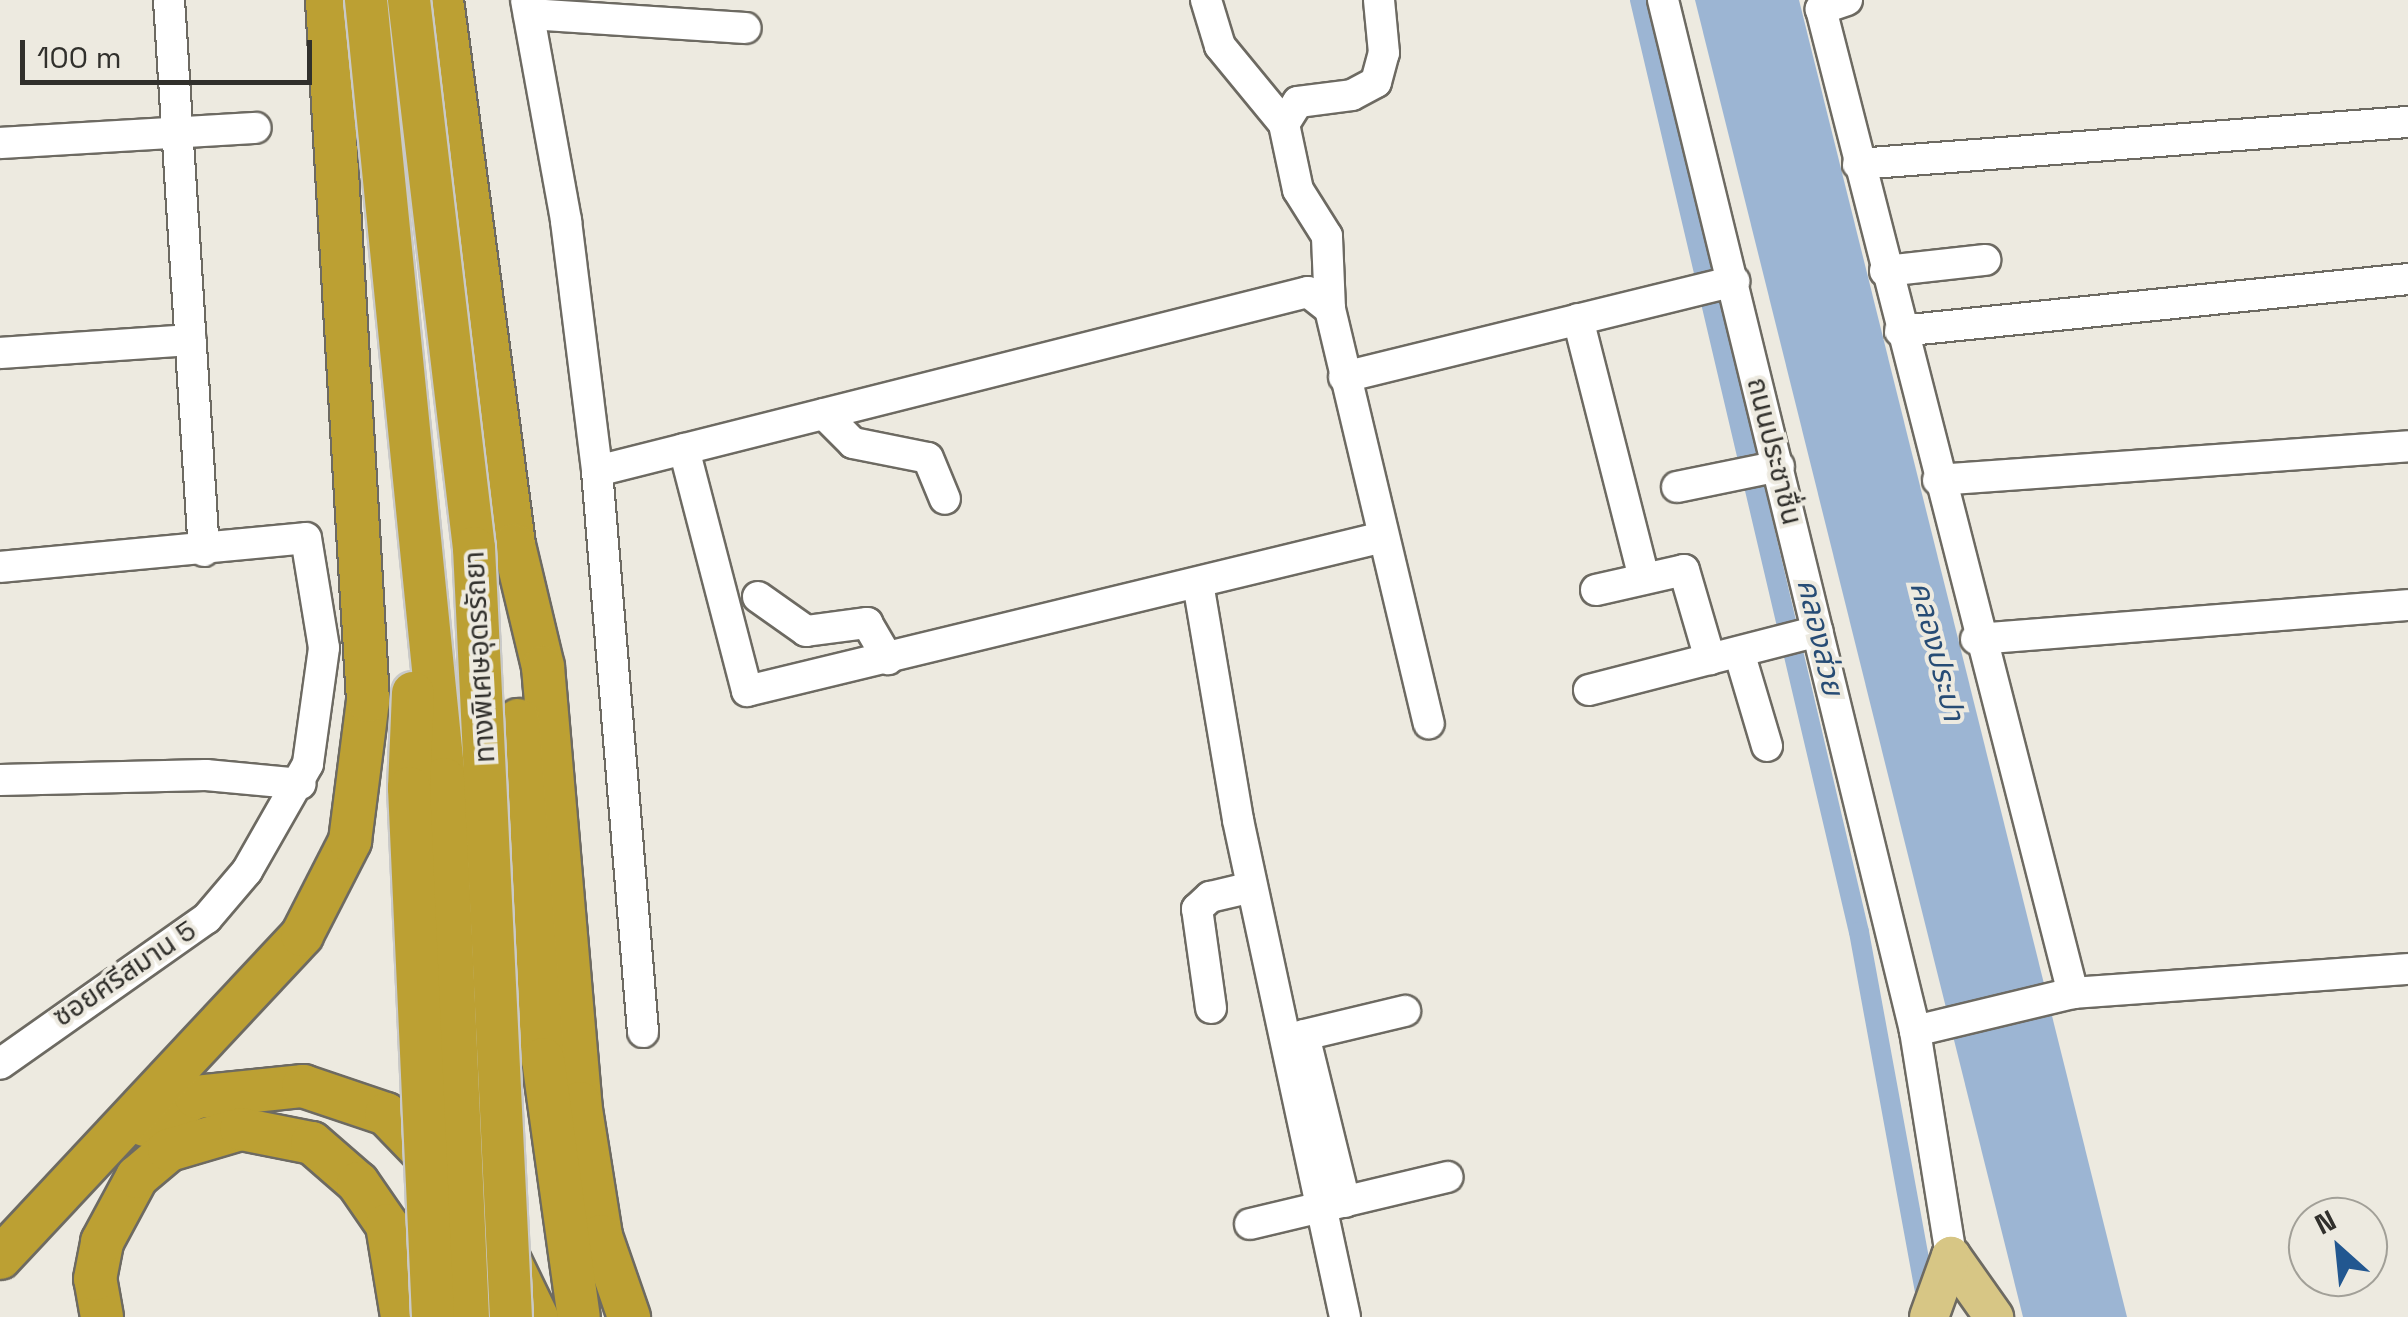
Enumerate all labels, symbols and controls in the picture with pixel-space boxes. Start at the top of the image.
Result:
scale bar [25,20,318,82]
text: 100 m [37,38,122,77]
street label: ถนนประชาชื่น [1740,374,1810,528]
street label: ทางพิเศษอุดรรัถยา [457,550,501,764]
water label: คลองส่วย [1789,575,1851,699]
water label: คลองประปา [1902,578,1972,724]
street label: ซอยศรีสมาน 5 [46,913,202,1033]
north arrow [2288,1197,2388,1297]
text: N [2309,1202,2342,1242]

